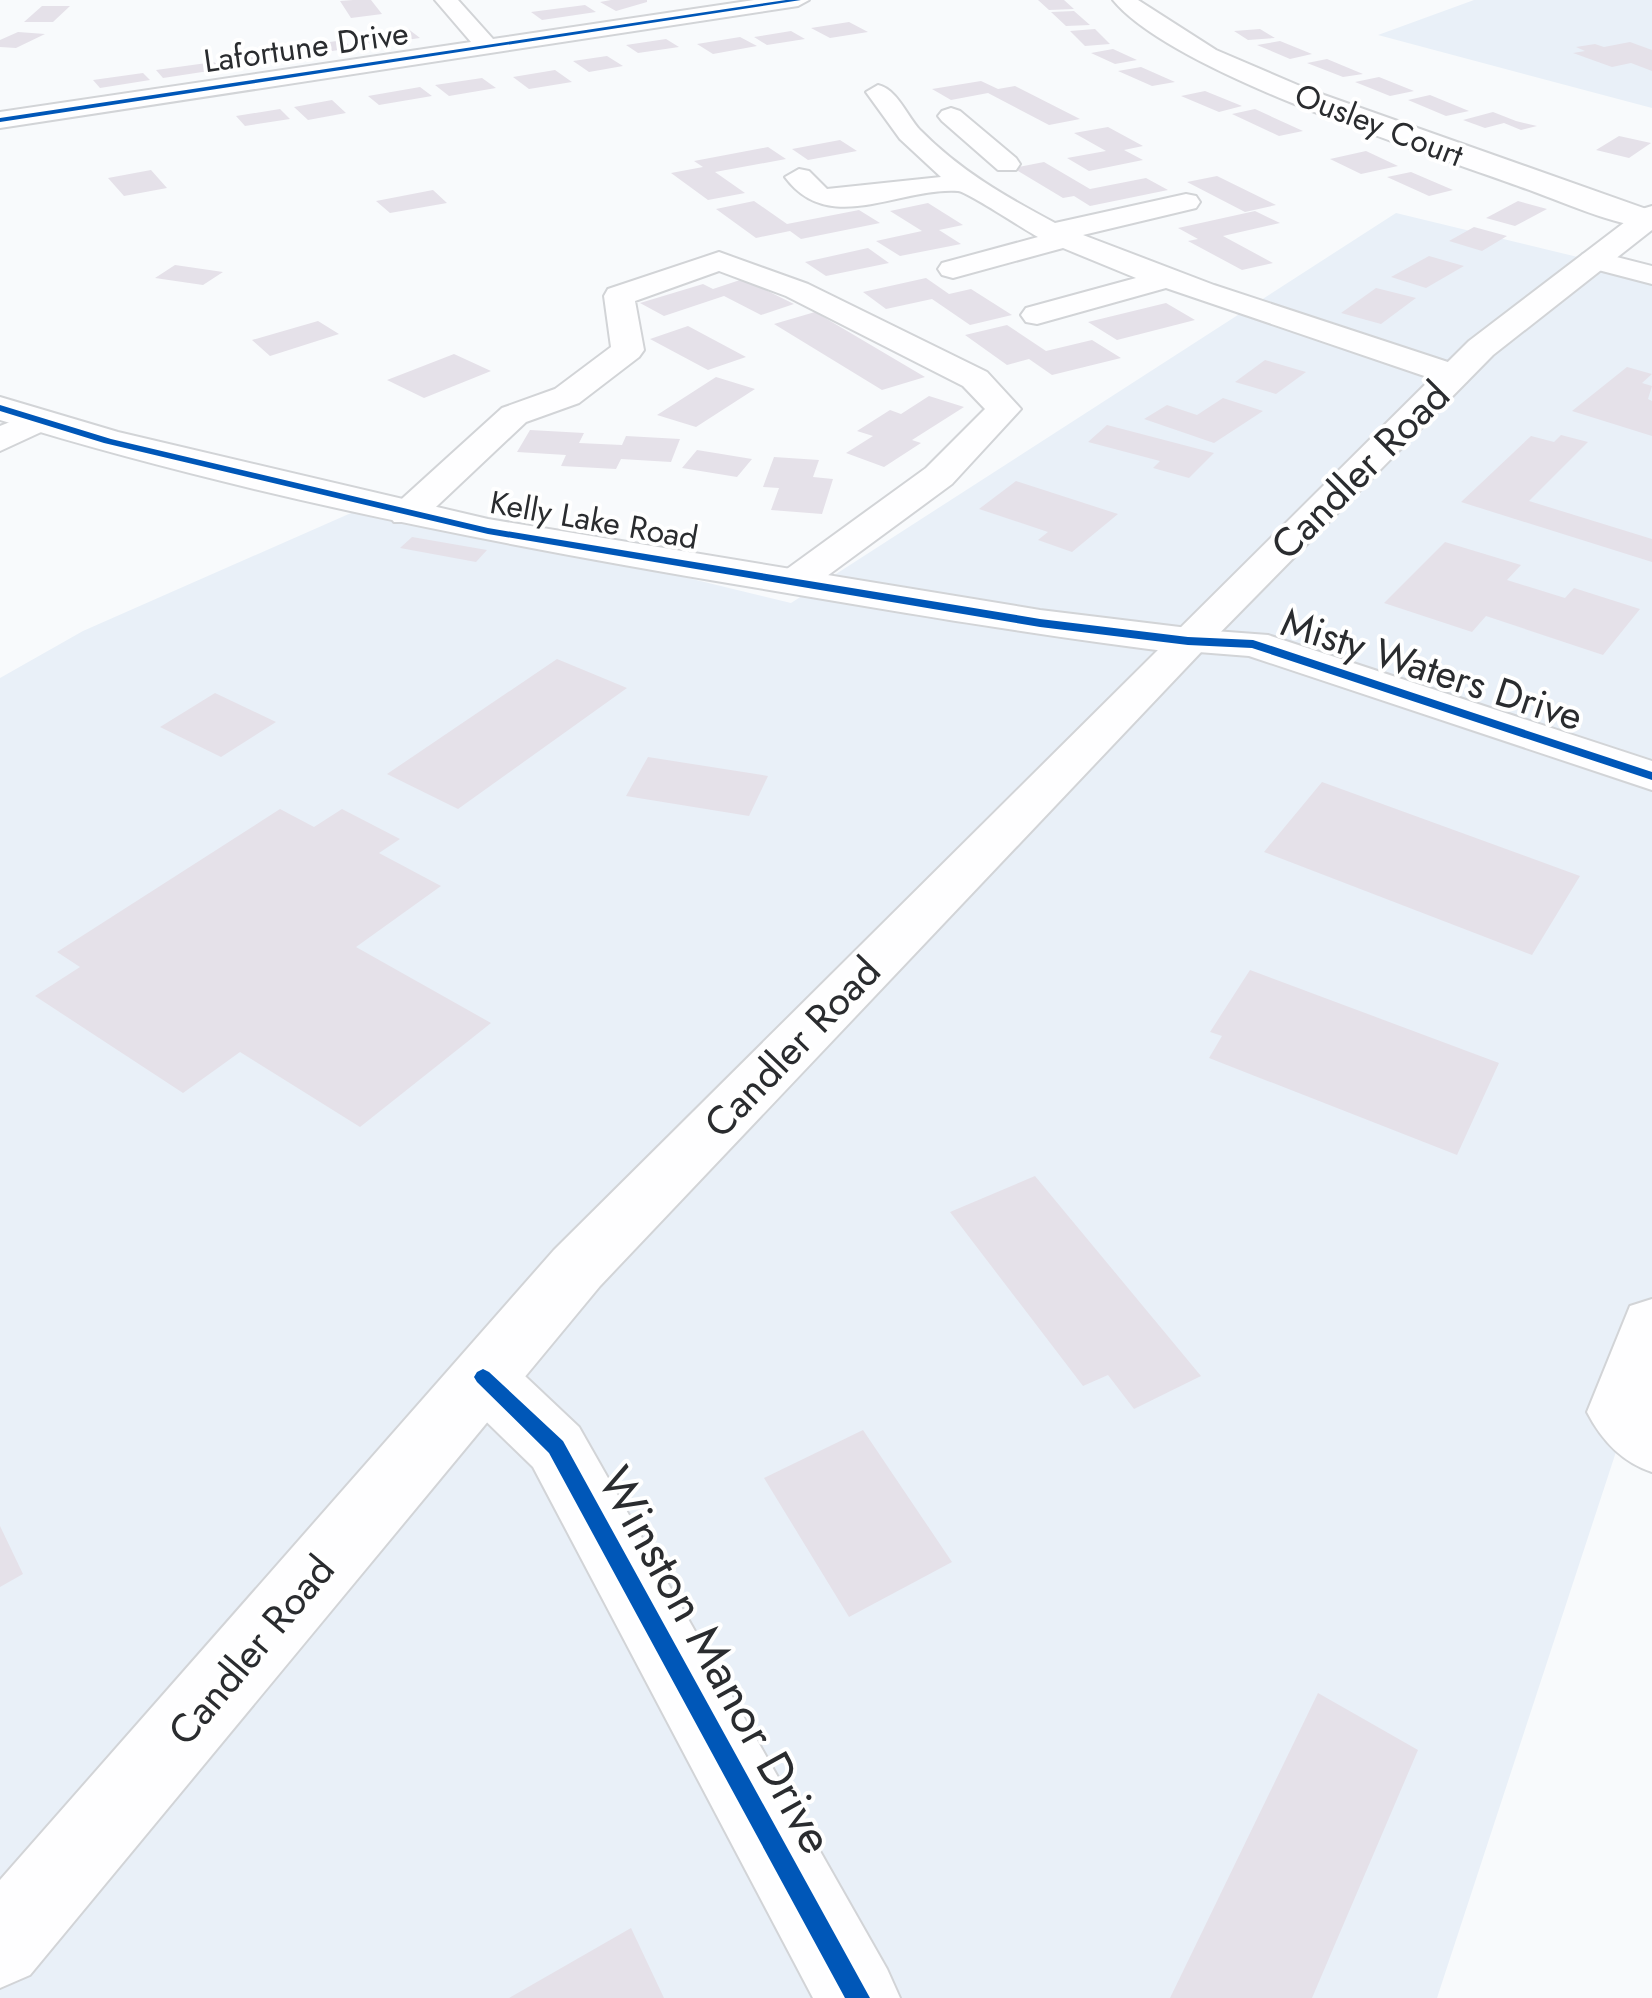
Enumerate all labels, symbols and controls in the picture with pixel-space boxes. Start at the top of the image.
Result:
street label: Lafortune Drive [201,10,411,84]
street label: Ousley Court [1288,72,1470,178]
street label: Candler Road [1257,367,1463,573]
street label: Kelly Lake Road [486,479,702,561]
street label: Misty Waters Drive [1274,593,1590,745]
street label: Candler Road [690,943,894,1151]
street label: Winston Manor Drive [581,1454,851,1866]
street label: Candler Road [154,1542,348,1758]

